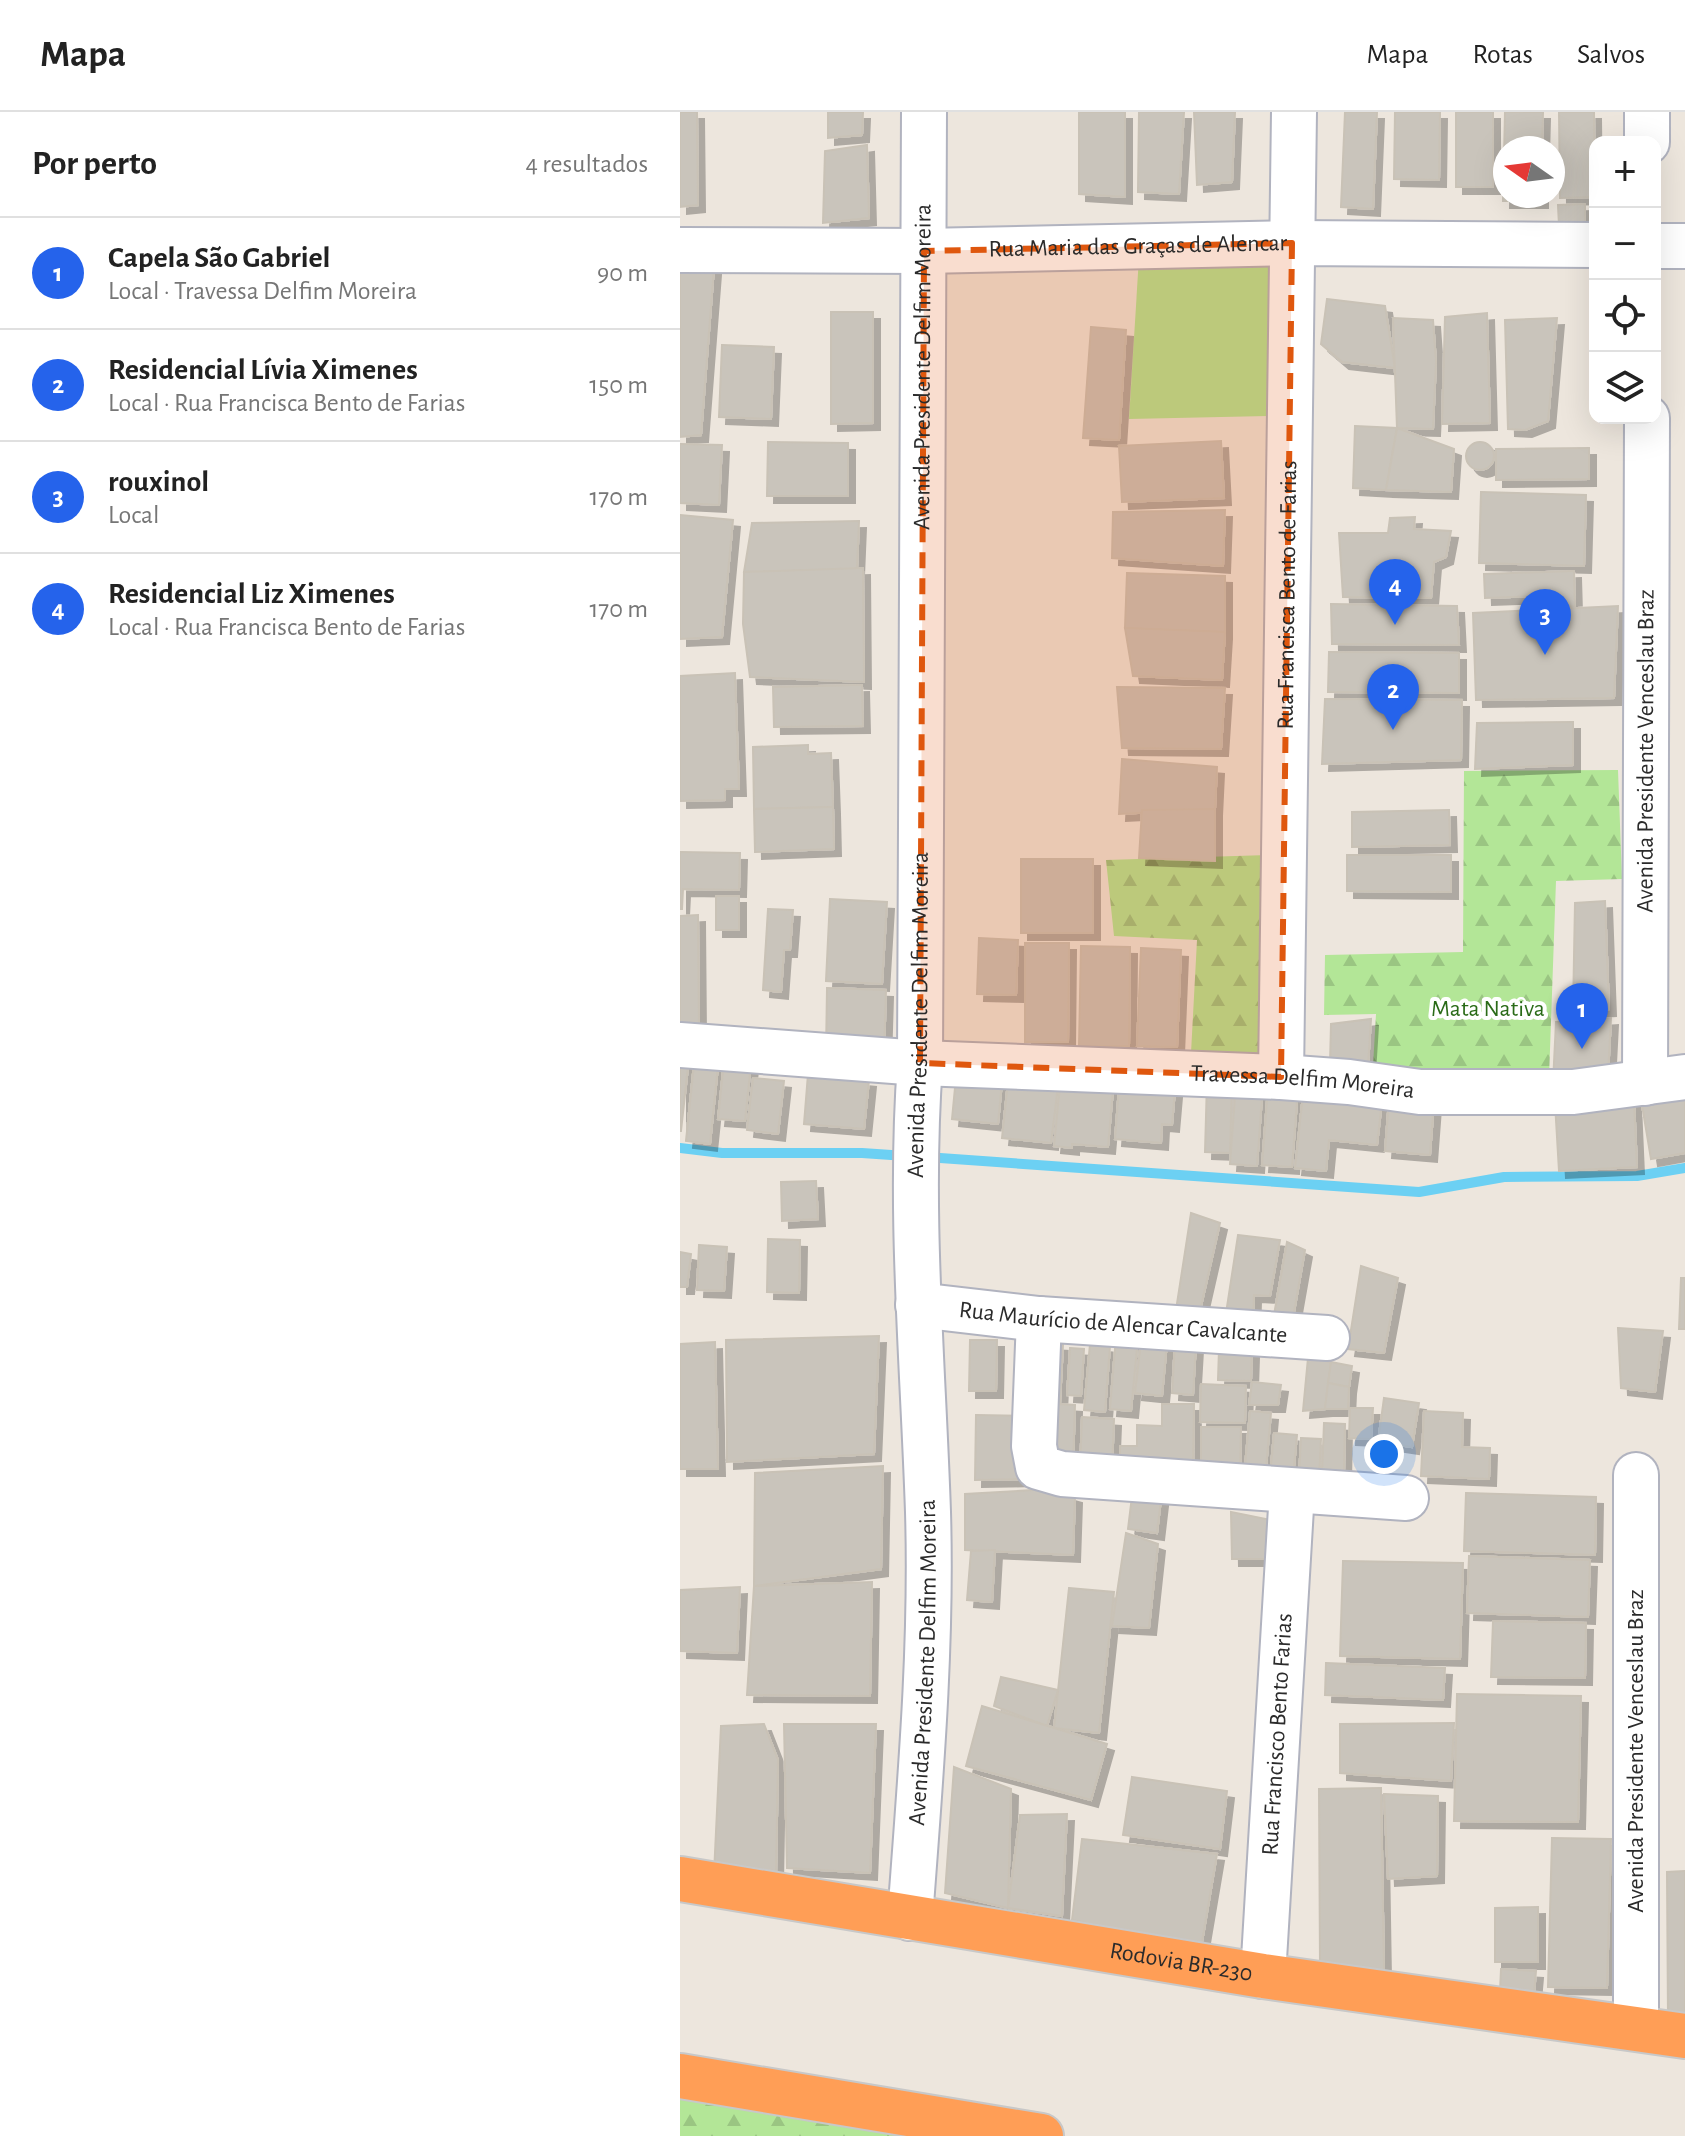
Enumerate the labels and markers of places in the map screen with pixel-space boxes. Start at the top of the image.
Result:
pin: 4 [1369,559,1421,625]
pin: 3 [1519,589,1571,655]
pin: 2 [1367,664,1419,730]
pin: 1 [1556,983,1608,1049]

